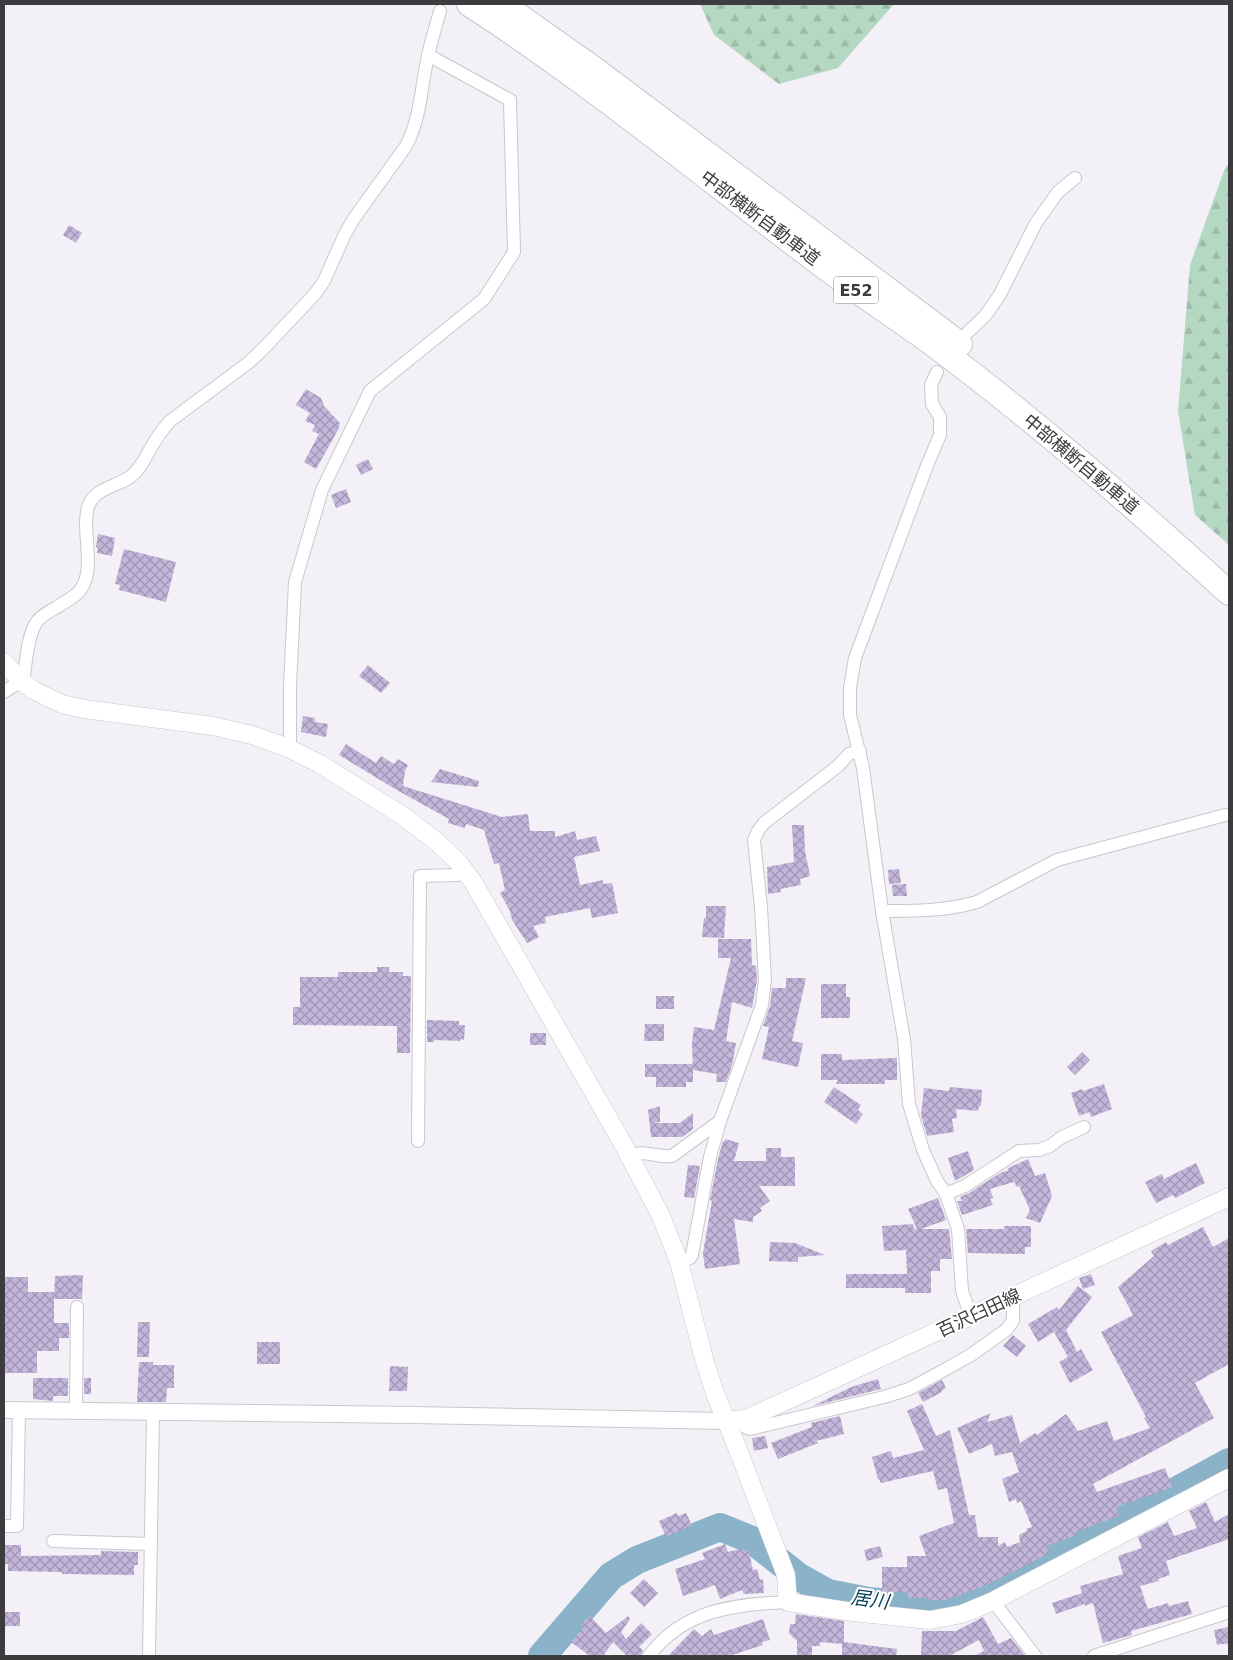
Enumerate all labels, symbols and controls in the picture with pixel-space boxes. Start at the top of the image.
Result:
street label: 中部横断自動車道 [696,166,824,269]
road number: E52 [834,276,878,304]
street label: 中部横断自動車道 [1019,409,1143,518]
street label: 百沢臼田線 [934,1284,1024,1341]
water label: 居川 [850,1585,892,1613]

